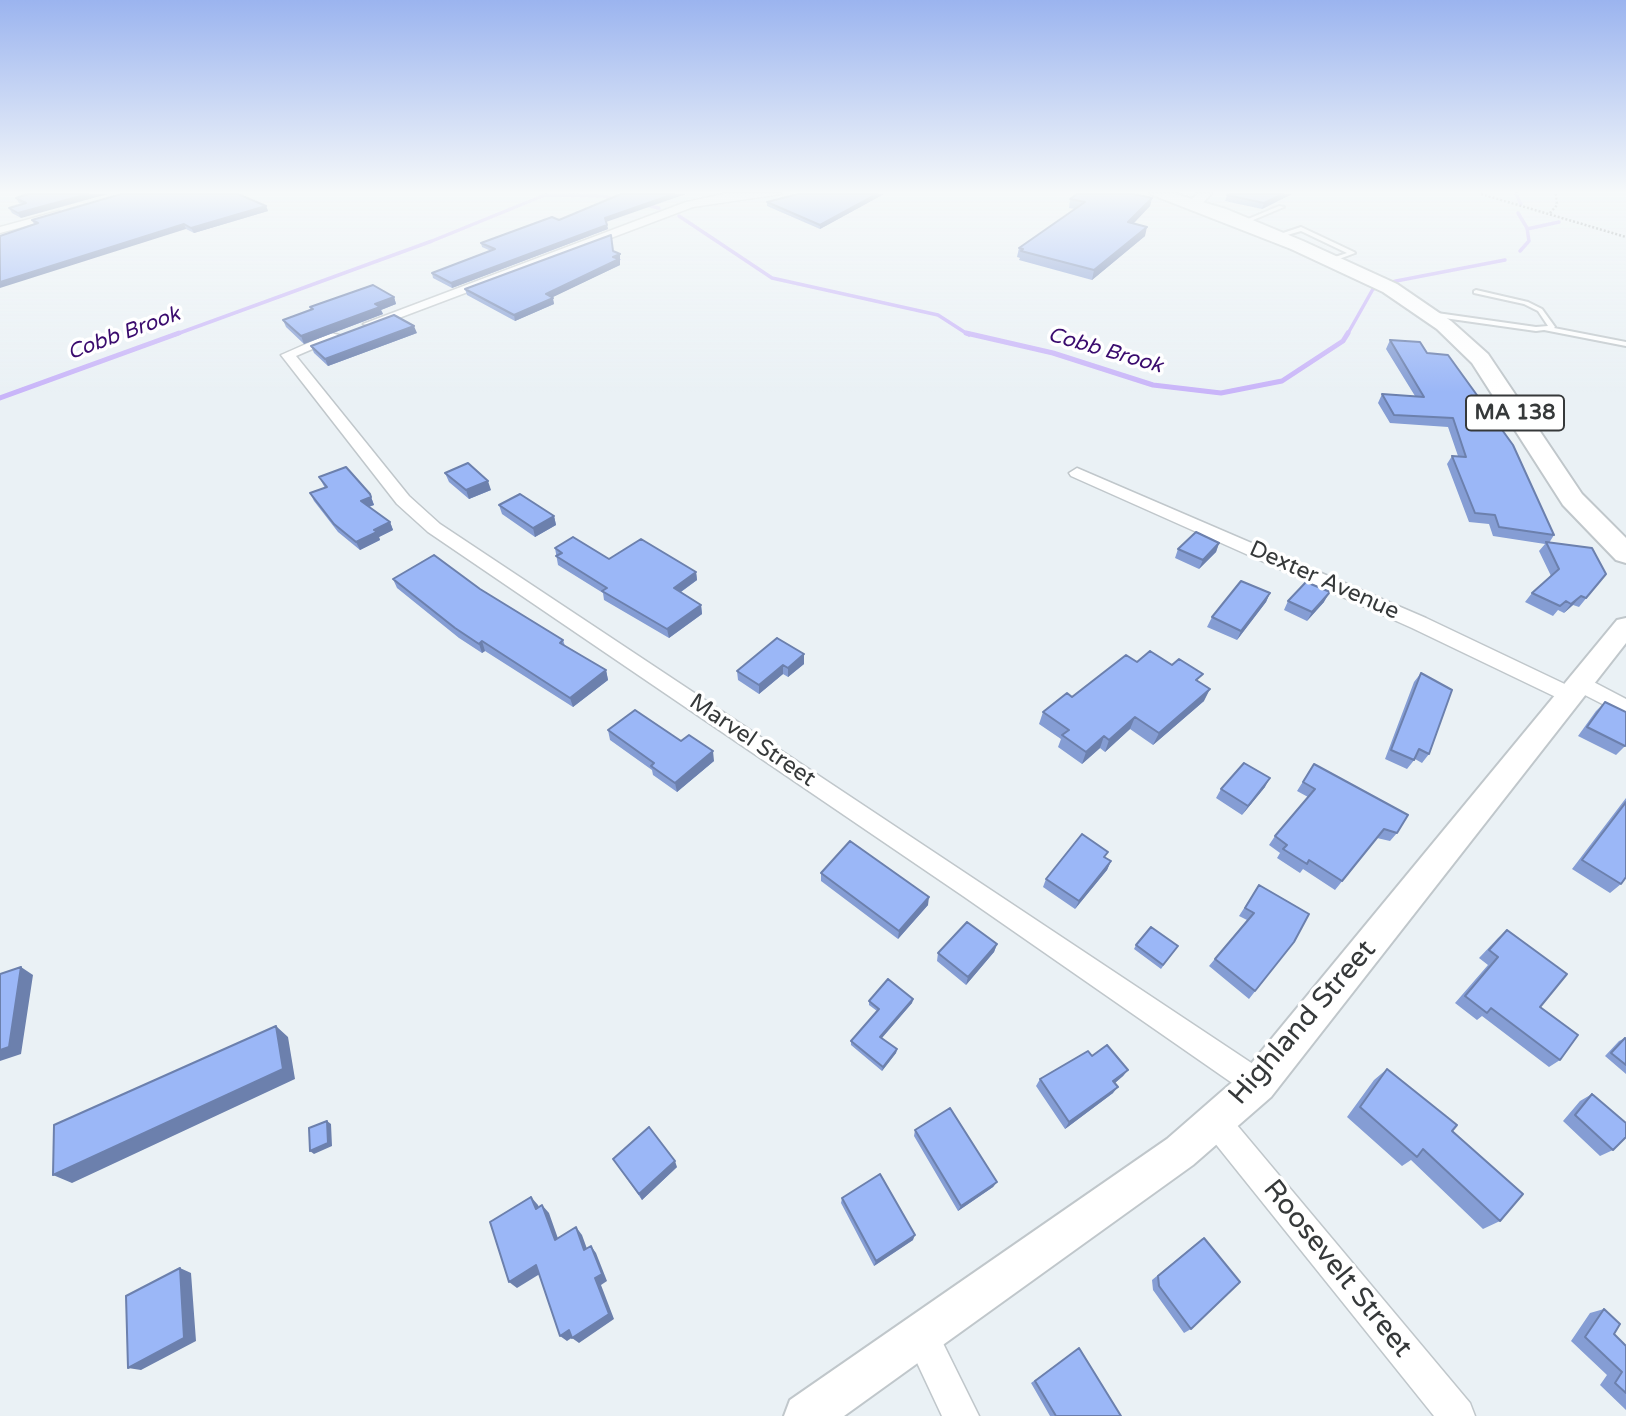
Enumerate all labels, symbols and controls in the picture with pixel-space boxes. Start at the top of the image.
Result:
water label: Cobb Brook [64,302,184,366]
water label: Cobb Brook [1045,323,1165,379]
road number: MA 138 [1466,396,1564,430]
street label: Dexter Avenue [1245,536,1403,626]
street label: Marvel Street [684,689,820,793]
street label: Highland Street [1222,934,1384,1112]
street label: Roosevelt Street [1255,1173,1419,1365]

